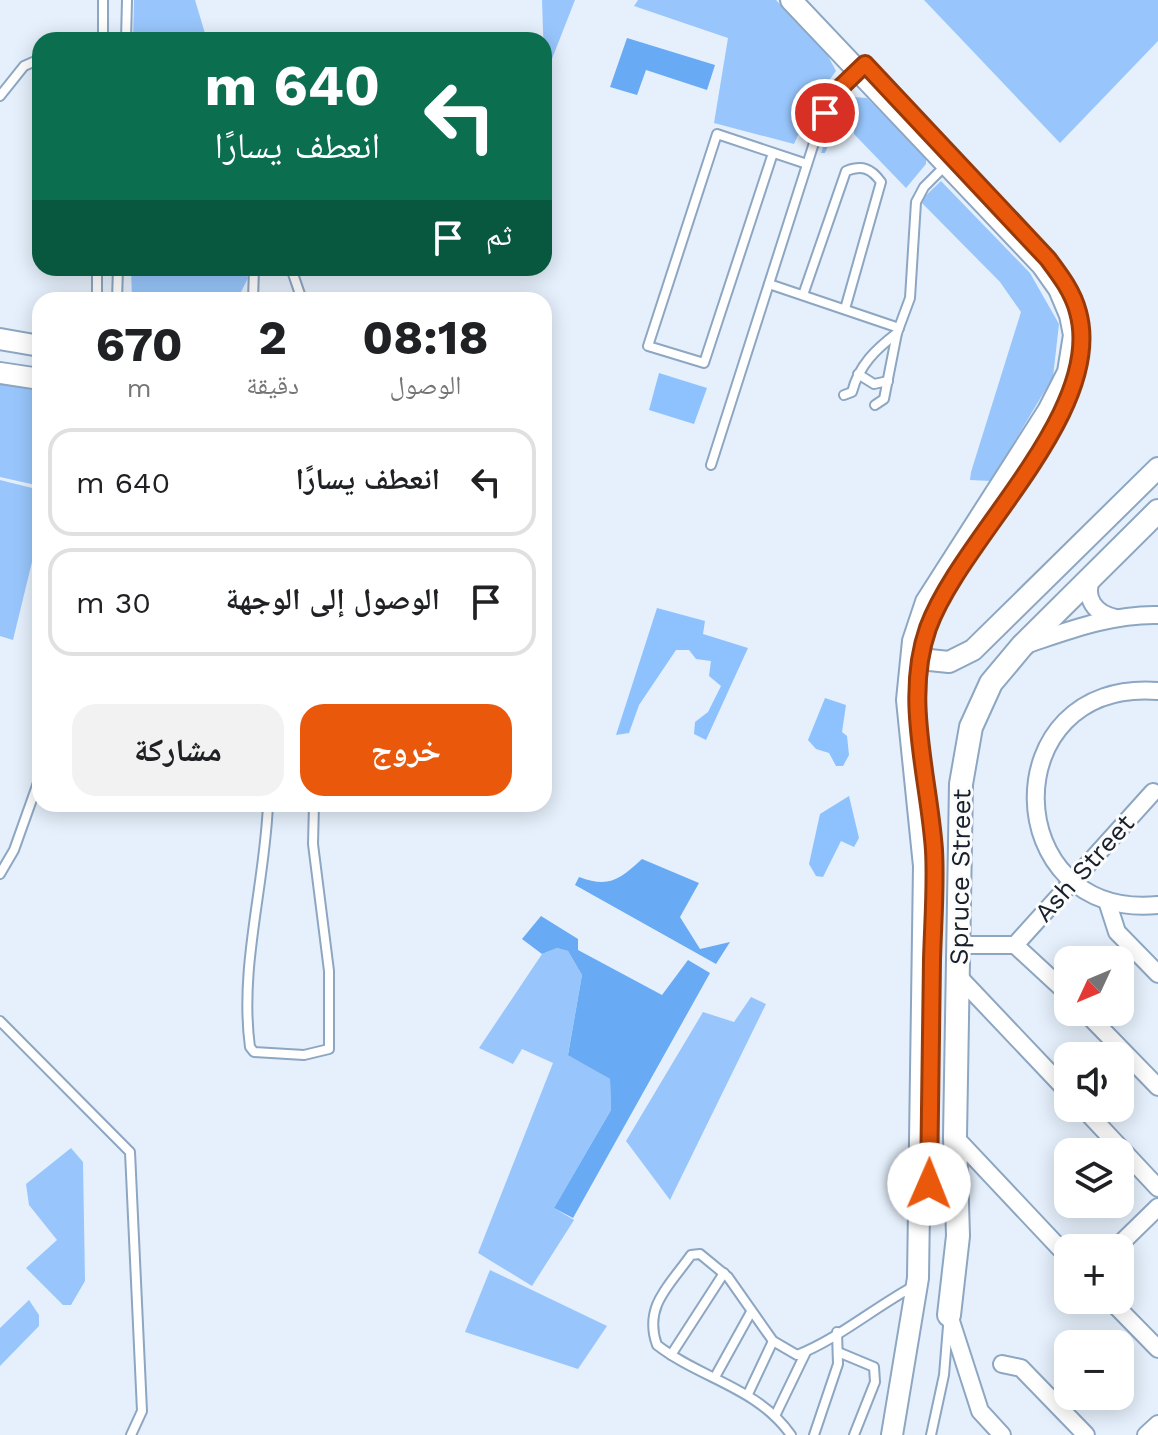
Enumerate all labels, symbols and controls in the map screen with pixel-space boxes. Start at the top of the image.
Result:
text: 640 m [205,53,380,119]
icon: left [408,64,512,168]
pin [791,79,859,147]
icon: arrive [803,91,847,135]
text: انعطف يسارًا [215,125,380,167]
icon: arrive [426,216,470,260]
text: ثم [486,217,512,252]
text: 2 [258,309,287,366]
text: 08:18 [362,309,489,366]
text: 670 [95,316,183,373]
text: دقيقة [246,370,299,400]
text: الوصول [390,370,461,400]
text: m [127,373,151,403]
icon: left [464,460,508,504]
text: انعطف يسارًا [295,461,440,496]
text: 640 m [76,465,170,500]
icon: arrive [464,580,508,624]
text: الوصول إلى الوجهة [226,581,440,616]
text: 30 m [76,585,151,620]
button: مشاركة [72,704,284,796]
button: خروج [300,704,512,796]
street label: Spruce Street [943,789,977,965]
street label: Ash Street [1028,808,1140,928]
north arrow [1054,946,1134,1026]
map controls [1054,946,1134,1410]
button: sound [1054,1042,1134,1122]
button: layers [1054,1138,1134,1218]
position arrow [887,1142,971,1226]
button: + [1054,1234,1134,1314]
button: − [1054,1330,1134,1410]

